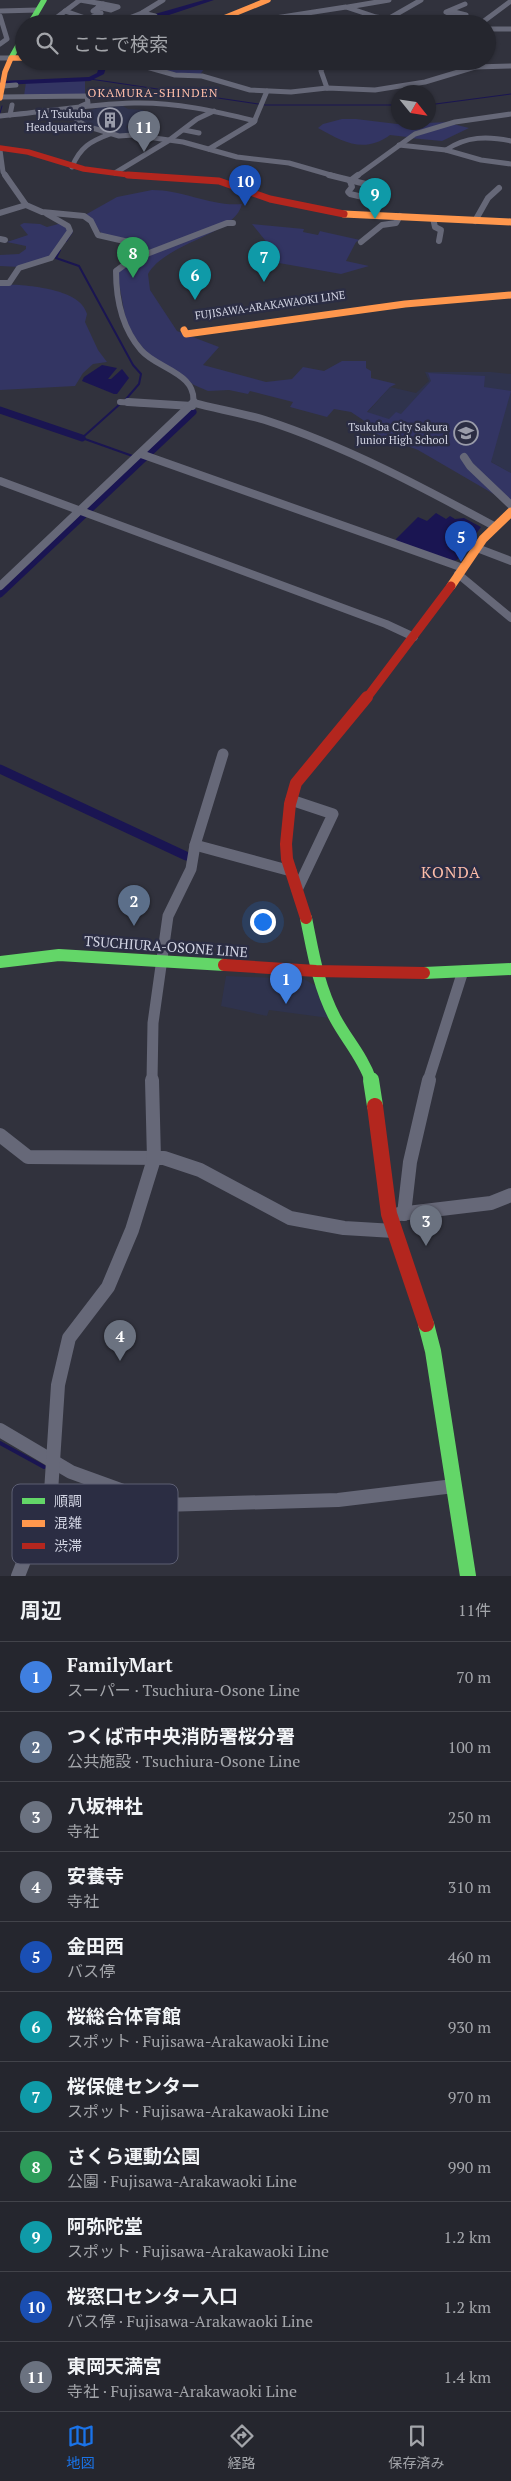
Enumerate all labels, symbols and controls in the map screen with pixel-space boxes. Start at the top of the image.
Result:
search box [15,15,496,70]
icon: search [33,29,61,57]
text: ここで検索 [73,31,168,56]
district label: OKAMURA-SHINDEN [88,85,218,100]
north arrow [391,85,436,130]
place label: JA Tsukuba Headquarters [26,107,92,134]
building icon: JA Tsukuba Headquarters [97,107,123,133]
pin: 11 [128,111,160,152]
pin: 10 [229,165,261,206]
pin: 9 [359,178,391,219]
pin: 8 [117,237,149,278]
pin: 7 [248,241,280,282]
pin: 6 [179,259,211,300]
street label: FUJISAWA-ARAKAWAOKI LINE [194,288,346,322]
place label: Tsukuba City Sakura Junior High School [348,420,448,447]
school or university icon: Tsukuba City Sakura Junior High School [453,420,479,446]
pin: 5 [445,521,477,562]
district label: KONDA [421,861,481,883]
pin: 2 [118,885,150,926]
your location [250,909,276,935]
street label: TSUCHIURA-OSONE LINE [84,931,248,961]
pin: 1 [270,963,302,1004]
pin: 3 [410,1205,442,1246]
pin: 4 [104,1320,136,1361]
legend [12,1484,178,1564]
text: 順調 [54,1491,82,1510]
text: 混雑 [54,1513,82,1532]
text: 渋滞 [54,1536,82,1555]
text: 周辺 [20,1596,62,1624]
text: 11件 [458,1599,491,1621]
text: FamilyMart [67,1652,173,1677]
text: 1 [31,1666,41,1688]
text: 70 m [456,1666,491,1688]
text: スーパー · Tsuchiura-Osone Line [67,1679,300,1701]
text: つくば市中央消防署桜分署 [67,1723,295,1748]
text: 2 [31,1736,41,1758]
text: 100 m [448,1736,491,1758]
text: 公共施設 · Tsuchiura-Osone Line [67,1750,300,1772]
text: 八坂神社 [67,1793,143,1818]
text: 3 [31,1806,41,1828]
text: 250 m [448,1806,491,1828]
text: 寺社 [67,1820,99,1842]
text: 安養寺 [67,1863,124,1888]
text: 4 [31,1876,41,1898]
text: 310 m [448,1876,491,1898]
text: 寺社 [67,1890,99,1912]
text: 金田西 [67,1933,124,1958]
text: 5 [31,1946,41,1968]
text: 460 m [448,1946,491,1968]
text: バス停 [67,1960,115,1982]
text: 桜総合体育館 [67,2003,181,2028]
text: 6 [31,2016,41,2038]
text: 930 m [448,2016,491,2038]
text: スポット · Fujisawa-Arakawaoki Line [67,2030,329,2052]
text: 桜保健センター [67,2073,200,2098]
text: 7 [31,2086,41,2108]
text: 970 m [448,2086,491,2108]
text: スポット · Fujisawa-Arakawaoki Line [67,2100,329,2122]
text: さくら運動公園 [67,2143,200,2168]
text: 8 [31,2156,41,2178]
text: 990 m [448,2156,491,2178]
text: 公園 · Fujisawa-Arakawaoki Line [67,2170,297,2192]
text: 阿弥陀堂 [67,2213,143,2238]
text: 9 [31,2226,41,2248]
text: 1.2 km [444,2226,491,2248]
text: スポット · Fujisawa-Arakawaoki Line [67,2240,329,2262]
text: 桜窓口センター入口 [67,2283,238,2308]
text: 10 [27,2296,45,2318]
text: 1.2 km [444,2296,491,2318]
text: バス停 · Fujisawa-Arakawaoki Line [67,2310,313,2332]
text: 東岡天満宮 [67,2353,162,2378]
text: 11 [27,2366,45,2388]
text: 1.4 km [444,2366,491,2388]
text: 寺社 · Fujisawa-Arakawaoki Line [67,2380,297,2402]
tab: 地図 [67,2422,95,2472]
tab: 経路 [228,2422,256,2472]
tab: 保存済み [389,2422,445,2472]

